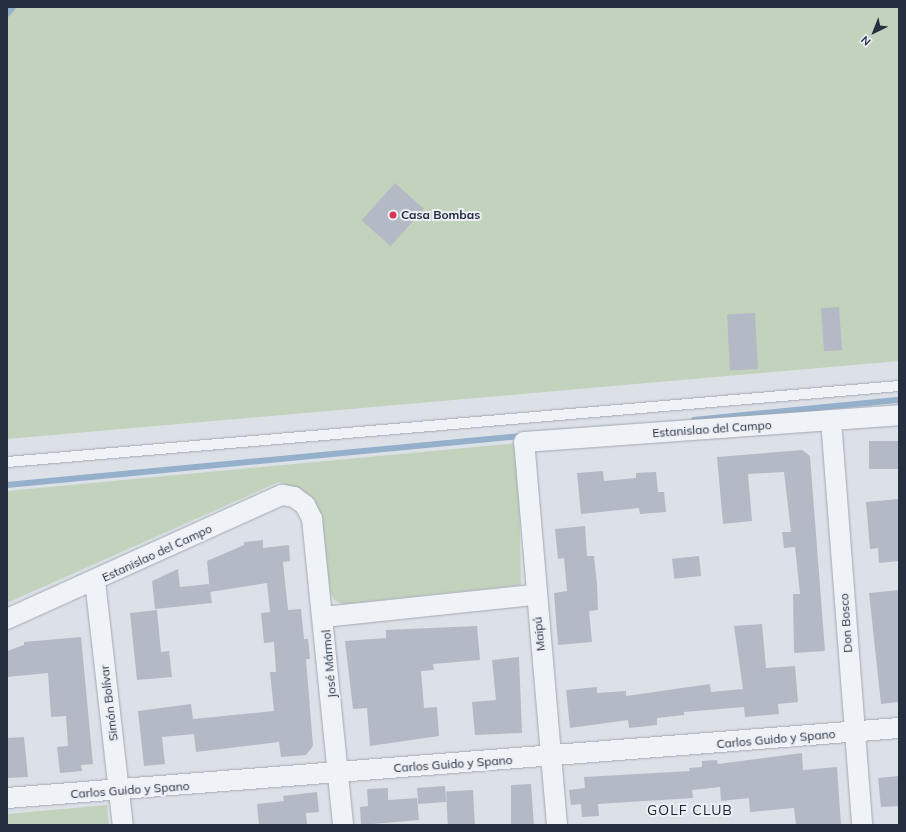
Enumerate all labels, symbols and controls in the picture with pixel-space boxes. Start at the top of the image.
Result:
north arrow [854,12,894,52]
text: N [858,33,874,49]
place label: Casa Bombas [401,208,480,222]
marker: Casa Bombas [388,210,398,220]
street label: Estanislao del Campo [652,418,772,440]
street label: Estanislao del Campo [100,521,214,585]
street label: Don Bosco [837,593,855,653]
street label: Maipú [530,616,548,652]
street label: José Mármol [319,629,339,699]
street label: Simón Bolívar [97,664,121,742]
street label: Carlos Guido y Spano [716,727,836,751]
street label: Carlos Guido y Spano [393,753,513,775]
street label: Carlos Guido y Spano [70,779,190,801]
district label: GOLF CLUB [647,802,733,818]

